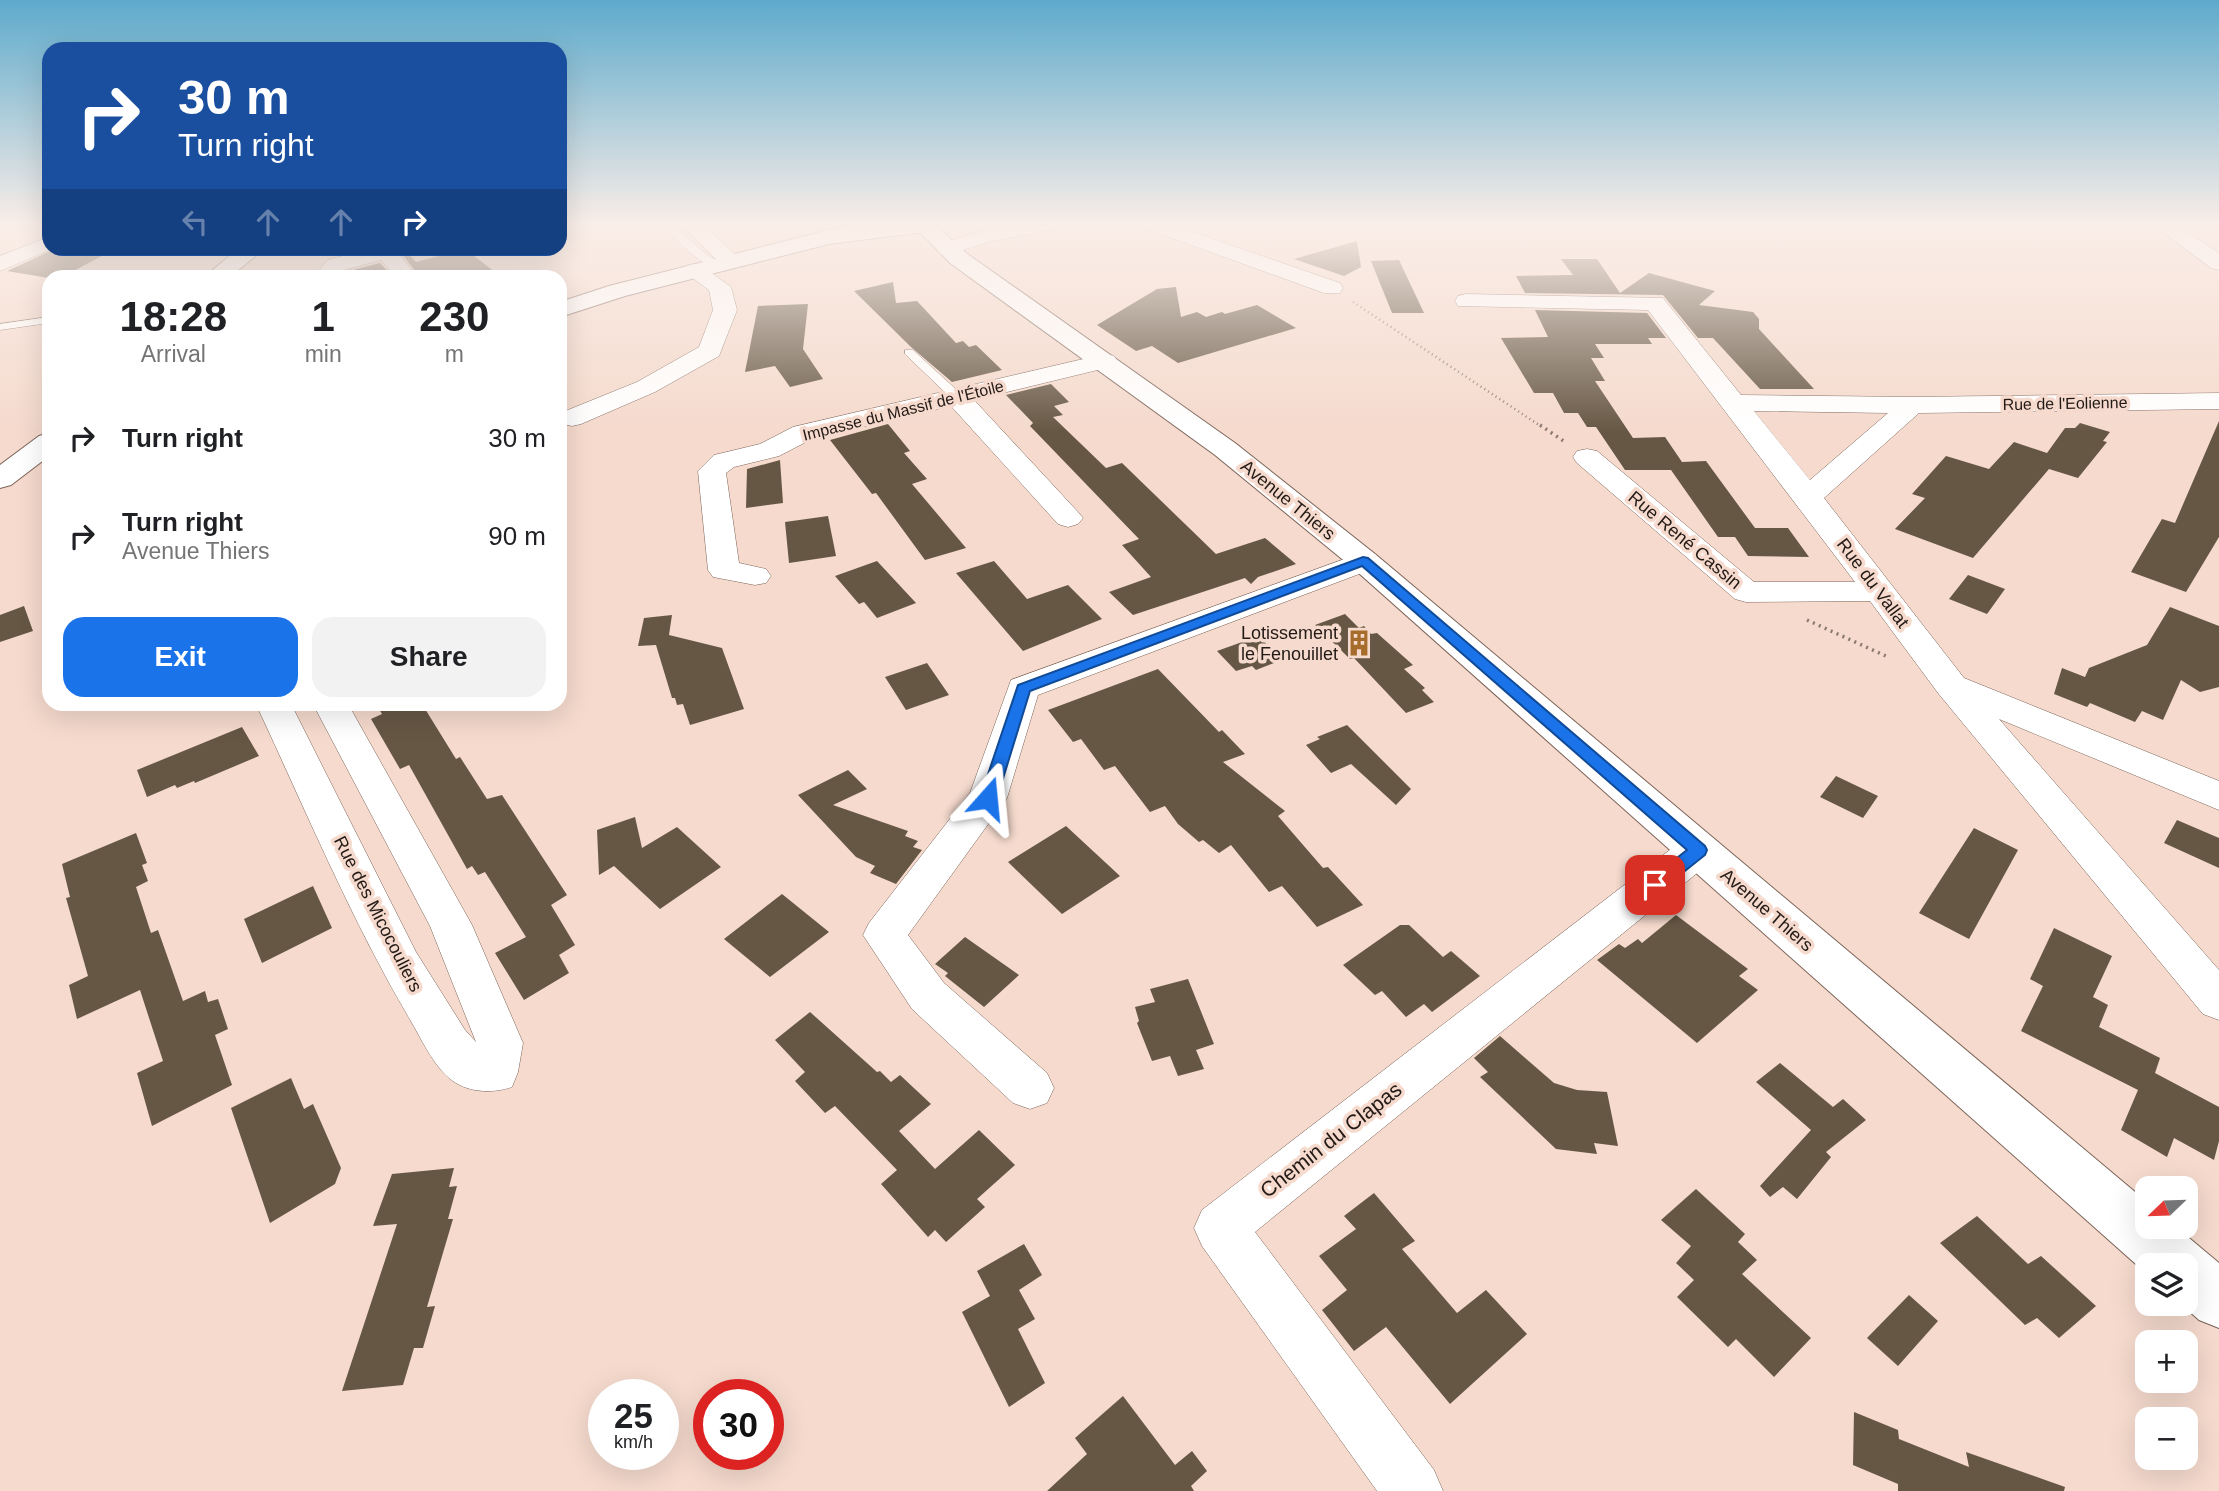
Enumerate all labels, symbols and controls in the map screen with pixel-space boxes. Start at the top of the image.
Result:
icon: right [63,70,154,161]
text: 30 m [178,70,290,124]
text: Turn right [178,127,314,163]
icon: left [176,203,214,241]
icon: ahead [249,203,287,241]
icon: ahead [322,203,360,241]
icon: right [395,203,433,241]
text: 18:28 [120,293,227,340]
text: 1 [311,293,335,340]
text: 230 [419,293,489,340]
text: Arrival [141,341,206,367]
text: min [305,341,342,367]
text: m [445,341,464,367]
street label: Impasse du Massif de l'Étoile [801,376,1006,444]
street label: Rue de l'Eolienne [2002,394,2128,413]
icon: right [63,419,101,457]
text: Turn right [122,423,243,453]
text: 30 m [488,423,546,453]
street label: Avenue Thiers [1237,456,1339,544]
street label: Rue René Cassin [1625,487,1745,593]
text: Turn right [122,507,243,537]
icon: right [63,517,101,555]
text: 90 m [488,521,546,551]
street label: Rue du Vallat [1833,534,1913,632]
text: Avenue Thiers [122,538,269,564]
button: Exit [63,617,298,697]
button: Share [312,617,546,697]
place label: Lotissement le Fenouillet [1241,623,1338,664]
building icon: Lotissement le Fenouillet [1344,628,1374,658]
position arrow [951,761,1025,835]
street label: Rue des Micocouliers [330,833,426,995]
pin [1625,855,1685,915]
street label: Avenue Thiers [1717,865,1817,955]
icon: arrive [1636,866,1674,904]
street label: Chemin du Clapas [1256,1077,1406,1202]
north arrow [2135,1176,2198,1239]
map controls [2135,1176,2198,1470]
button: layers [2135,1253,2198,1316]
button: + [2135,1330,2198,1393]
speed limit sign: 30 [693,1379,784,1470]
text: 25 [614,1396,653,1435]
button: − [2135,1407,2198,1470]
text: km/h [614,1432,653,1452]

